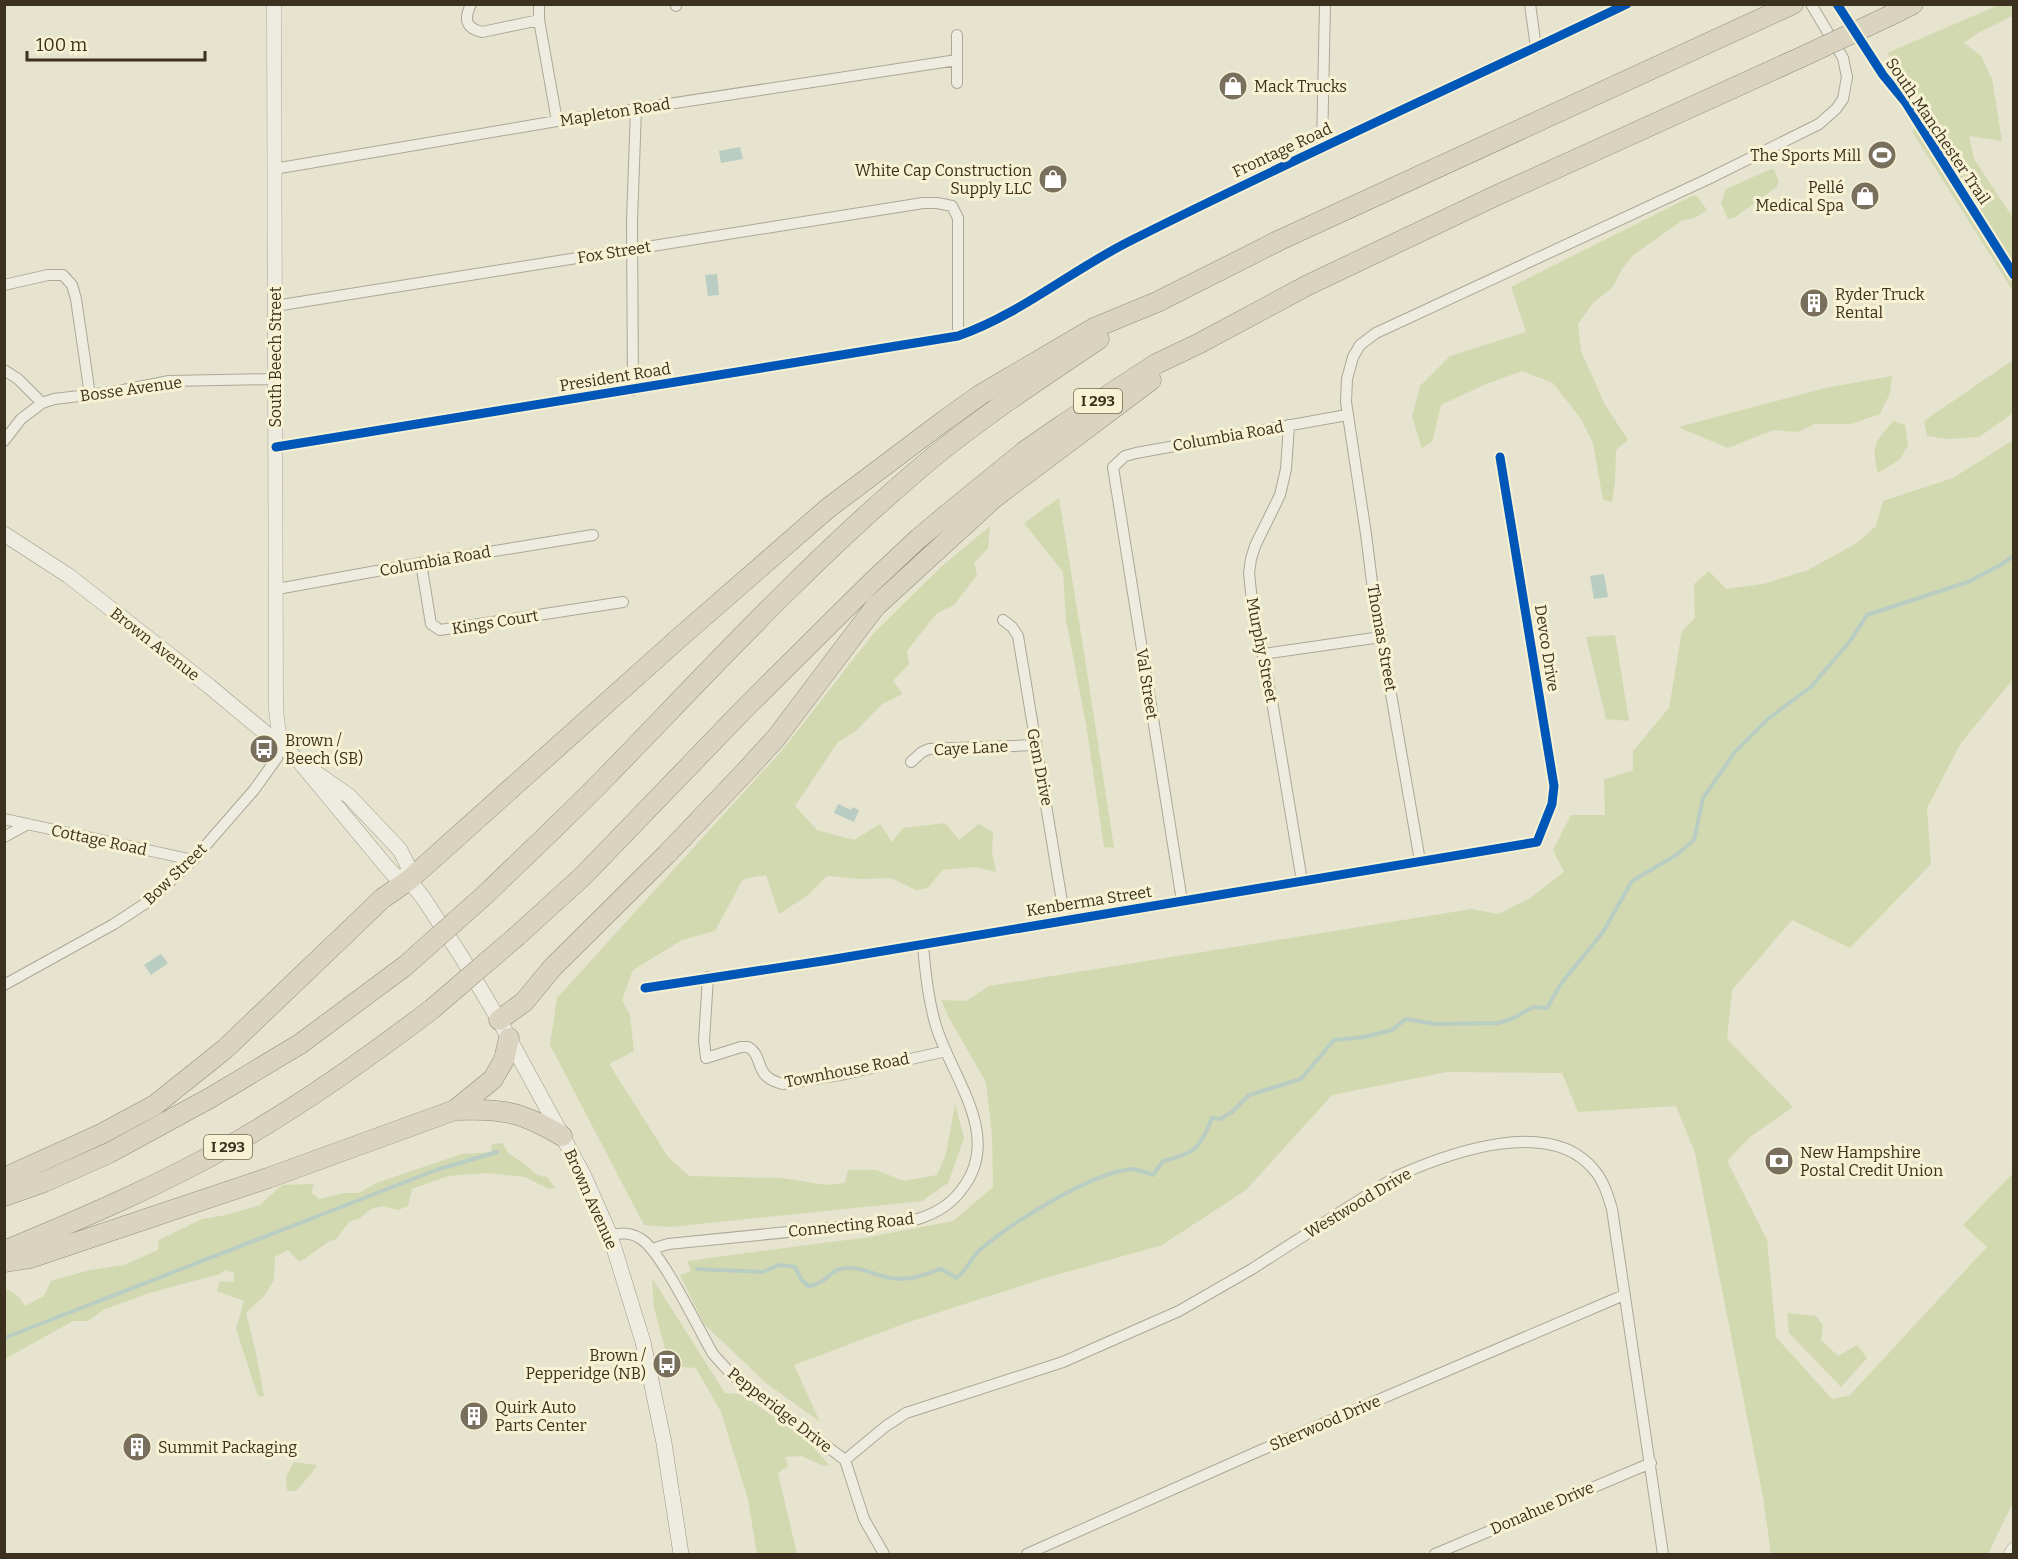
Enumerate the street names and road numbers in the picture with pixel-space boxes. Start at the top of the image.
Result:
street label: South Manchester Trail [1882,54,1994,208]
street label: Mapleton Road [559,94,672,130]
street label: Frontage Road [1229,118,1335,181]
street label: Fox Street [576,237,652,267]
street label: South Beech Street [266,286,285,428]
street label: President Road [558,359,672,395]
street label: Bosse Avenue [79,372,183,406]
road number: I 293 [1074,389,1122,413]
street label: Columbia Road [1171,417,1285,455]
street label: Columbia Road [378,542,492,580]
street label: Thomas Street [1363,583,1401,693]
street label: Murphy Street [1242,596,1282,704]
street label: Brown Avenue [107,603,203,685]
street label: Devco Drive [1531,603,1563,693]
street label: Kings Court [450,606,540,638]
street label: Val Street [1132,647,1162,721]
street label: Gem Drive [1023,727,1057,807]
street label: Caye Lane [933,737,1009,759]
street label: Cottage Road [49,821,149,860]
street label: Bow Street [140,839,211,909]
street label: Kenberma Street [1025,882,1153,920]
street label: Townhouse Road [783,1049,911,1091]
road number: I 293 [204,1135,252,1159]
street label: Brown Avenue [560,1146,622,1252]
street label: Westwood Drive [1302,1164,1414,1242]
street label: Connecting Road [787,1209,915,1241]
street label: Pepperidge Drive [724,1363,836,1457]
street label: Sherwood Drive [1267,1391,1383,1455]
street label: Donahue Drive [1487,1478,1597,1538]

